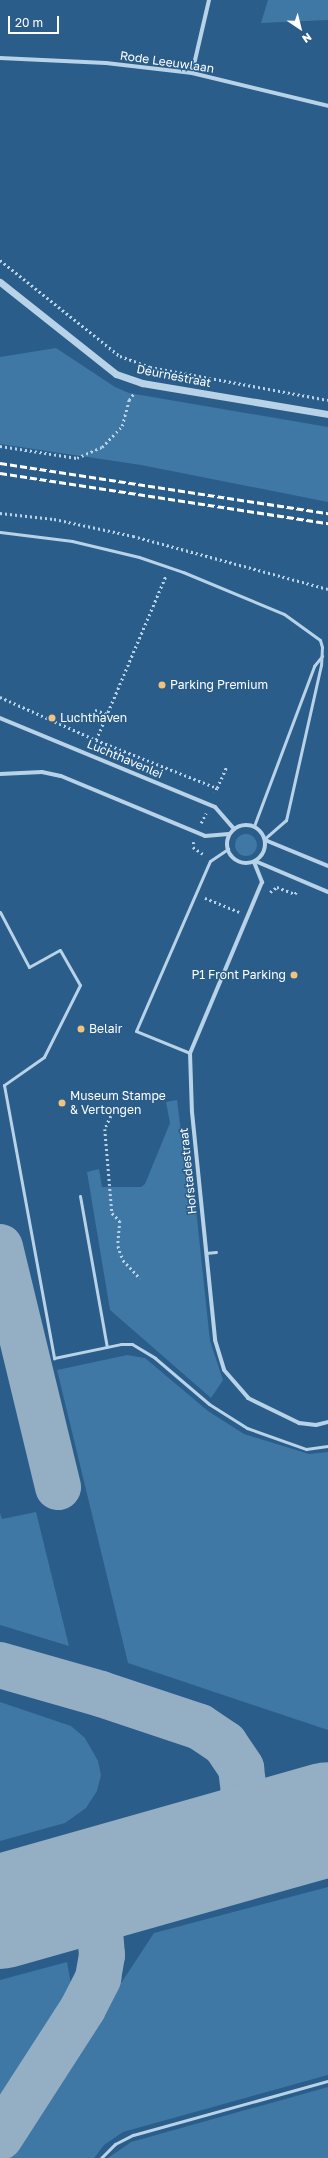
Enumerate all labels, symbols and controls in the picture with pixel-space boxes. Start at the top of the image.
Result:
scale bar [10,8,61,34]
north arrow [280,8,320,48]
text: 20 m [15,15,43,30]
text: N [300,31,314,46]
street label: Rode Leeuwlaan [119,48,215,76]
street label: Deurnestraat [136,362,212,390]
place label: Parking Premium [170,678,268,692]
marker: Parking Premium [157,680,167,690]
place label: Luchthaven [60,711,127,725]
marker: Luchthaven [47,713,57,723]
street label: Luchthavenlei [85,737,165,781]
place label: P1 Front Parking [191,968,286,982]
marker: P1 Front Parking [289,970,299,980]
place label: Belair [89,1022,123,1036]
marker: Belair [76,1024,86,1034]
place label: Museum Stampe & Vertongen [70,1089,166,1117]
marker: Museum Stampe & Vertongen [57,1098,67,1108]
street label: Hofstadestraat [176,1127,200,1215]

